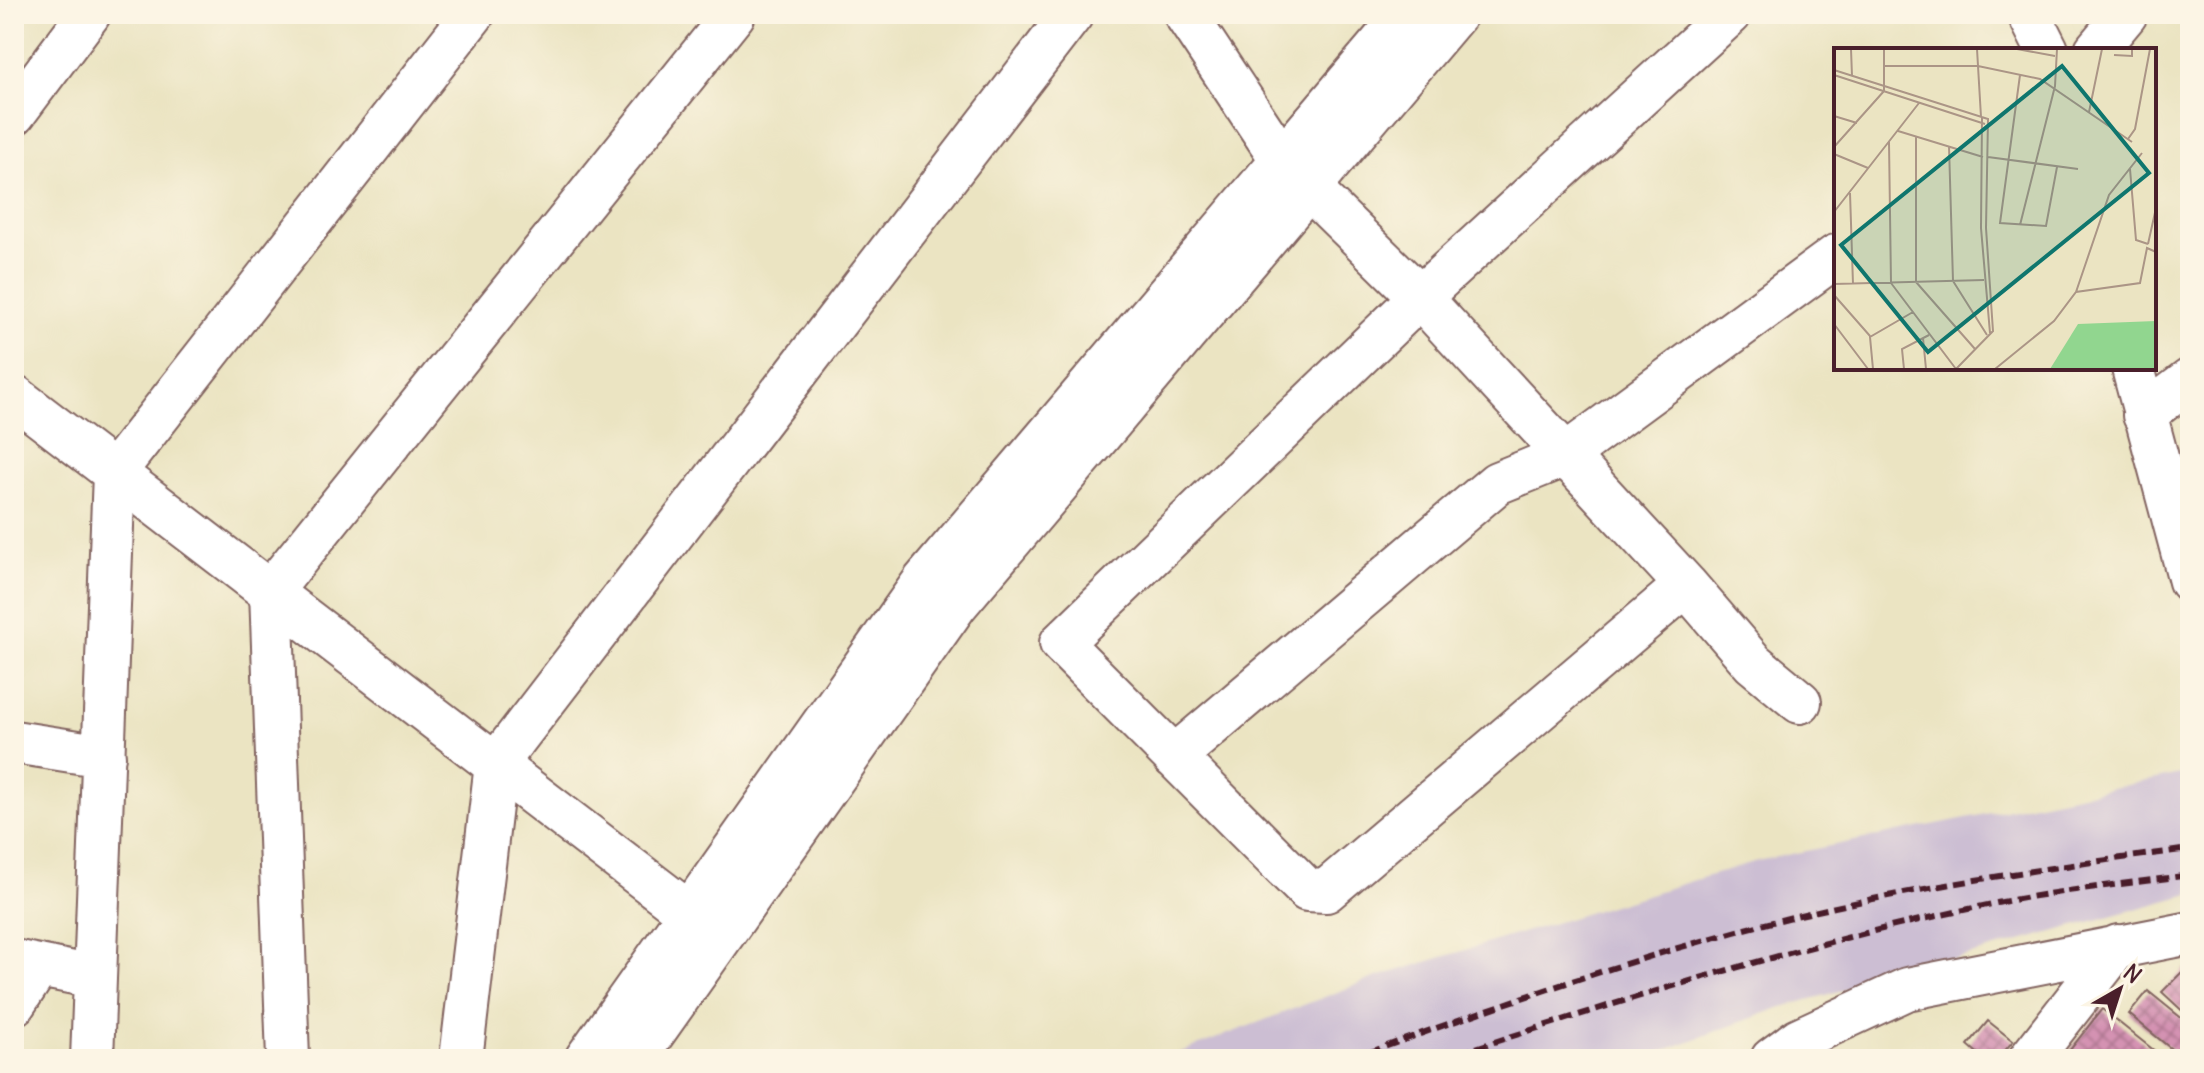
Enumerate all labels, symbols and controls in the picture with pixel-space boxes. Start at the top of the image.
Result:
inset map [1834,48,2156,370]
north arrow [2080,949,2160,1029]
text: N [2118,958,2147,989]

